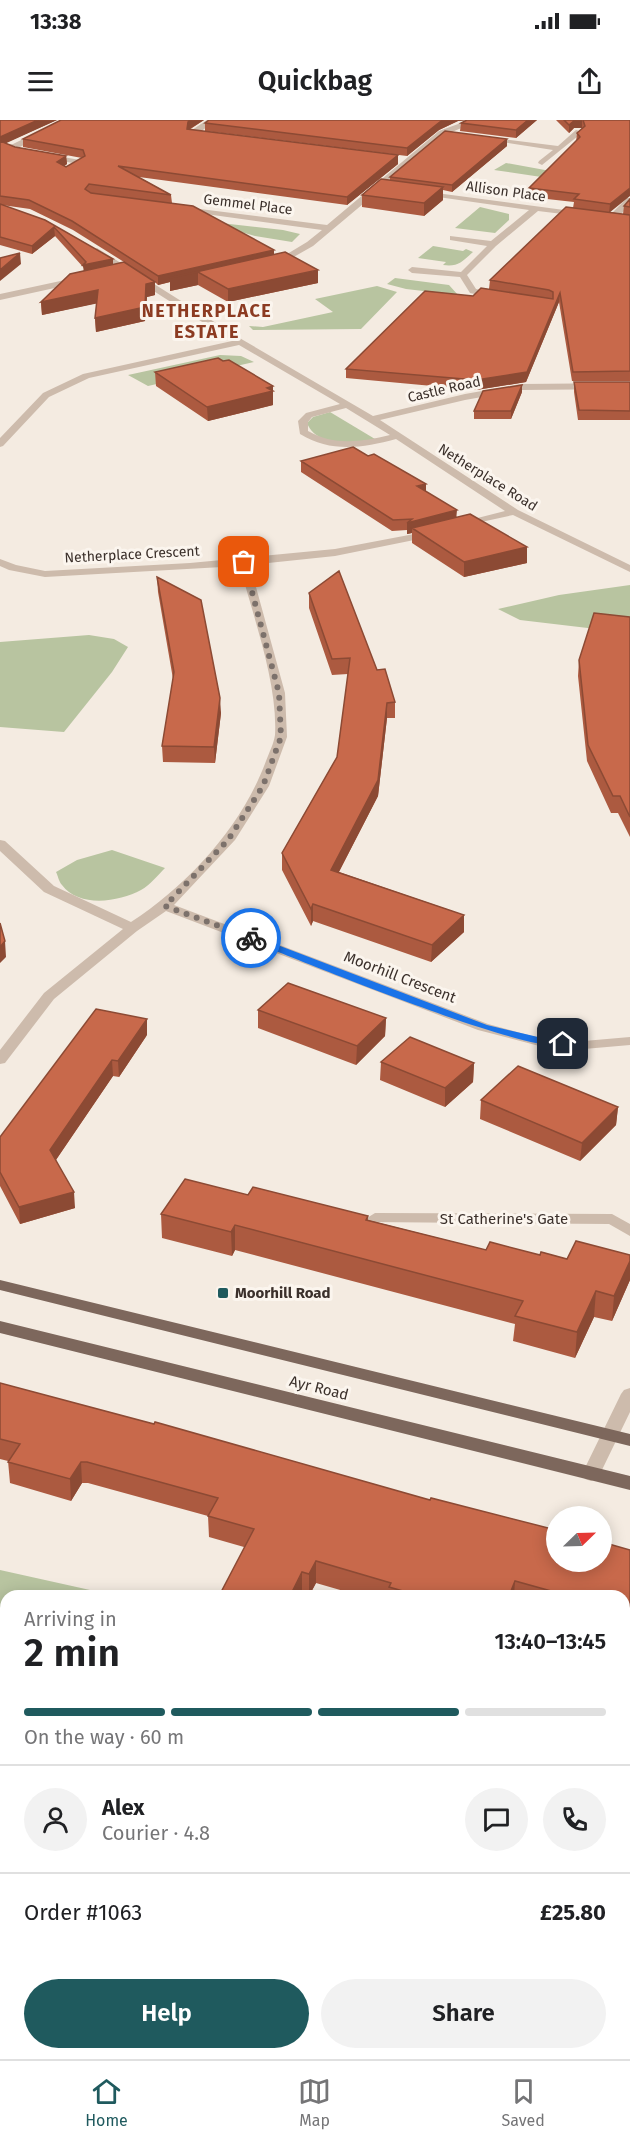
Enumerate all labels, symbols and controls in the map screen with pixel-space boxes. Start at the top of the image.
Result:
text: 13:38 [30,8,82,35]
icon: menu [24,65,57,98]
text: Quickbag [258,65,372,97]
icon: share [573,65,606,98]
street label: Allison Place [465,177,547,206]
street label: Gemmel Place [202,191,293,218]
district label: NETHERPLACE ESTATE [142,300,272,343]
street label: Castle Road [406,373,482,406]
street label: Netherplace Road [435,440,540,515]
pin [218,536,269,587]
street label: Netherplace Crescent [64,542,201,567]
icon: bag [227,545,260,578]
courier [221,908,281,968]
icon: bike [235,922,268,955]
street label: Moorhill Crescent [341,947,459,1007]
pin [537,1018,588,1069]
icon: home [546,1027,579,1060]
street label: St Catherine's Gate [440,1210,568,1228]
place label: Moorhill Road [235,1284,331,1302]
marker: Moorhill Road [216,1286,230,1300]
street label: Ayr Road [288,1372,350,1404]
north arrow [546,1506,612,1572]
map controls [546,1506,612,1572]
text: Arriving in [24,1607,117,1631]
text: 13:40–13:45 [494,1628,606,1655]
text: 2 min [24,1630,120,1676]
text: On the way · 60 m [24,1725,184,1749]
button: person [24,1788,87,1851]
button: chat [465,1788,528,1851]
button: phone [543,1788,606,1851]
text: Alex [102,1794,145,1821]
text: Courier · 4.8 [102,1821,210,1845]
text: Order #1063 [24,1899,142,1926]
text: £25.80 [540,1899,606,1926]
button: Help [24,1979,309,2048]
button: Share [321,1979,606,2048]
tab: Home [85,2075,128,2130]
tab: Map [298,2075,331,2130]
tab: Saved [502,2075,545,2130]

